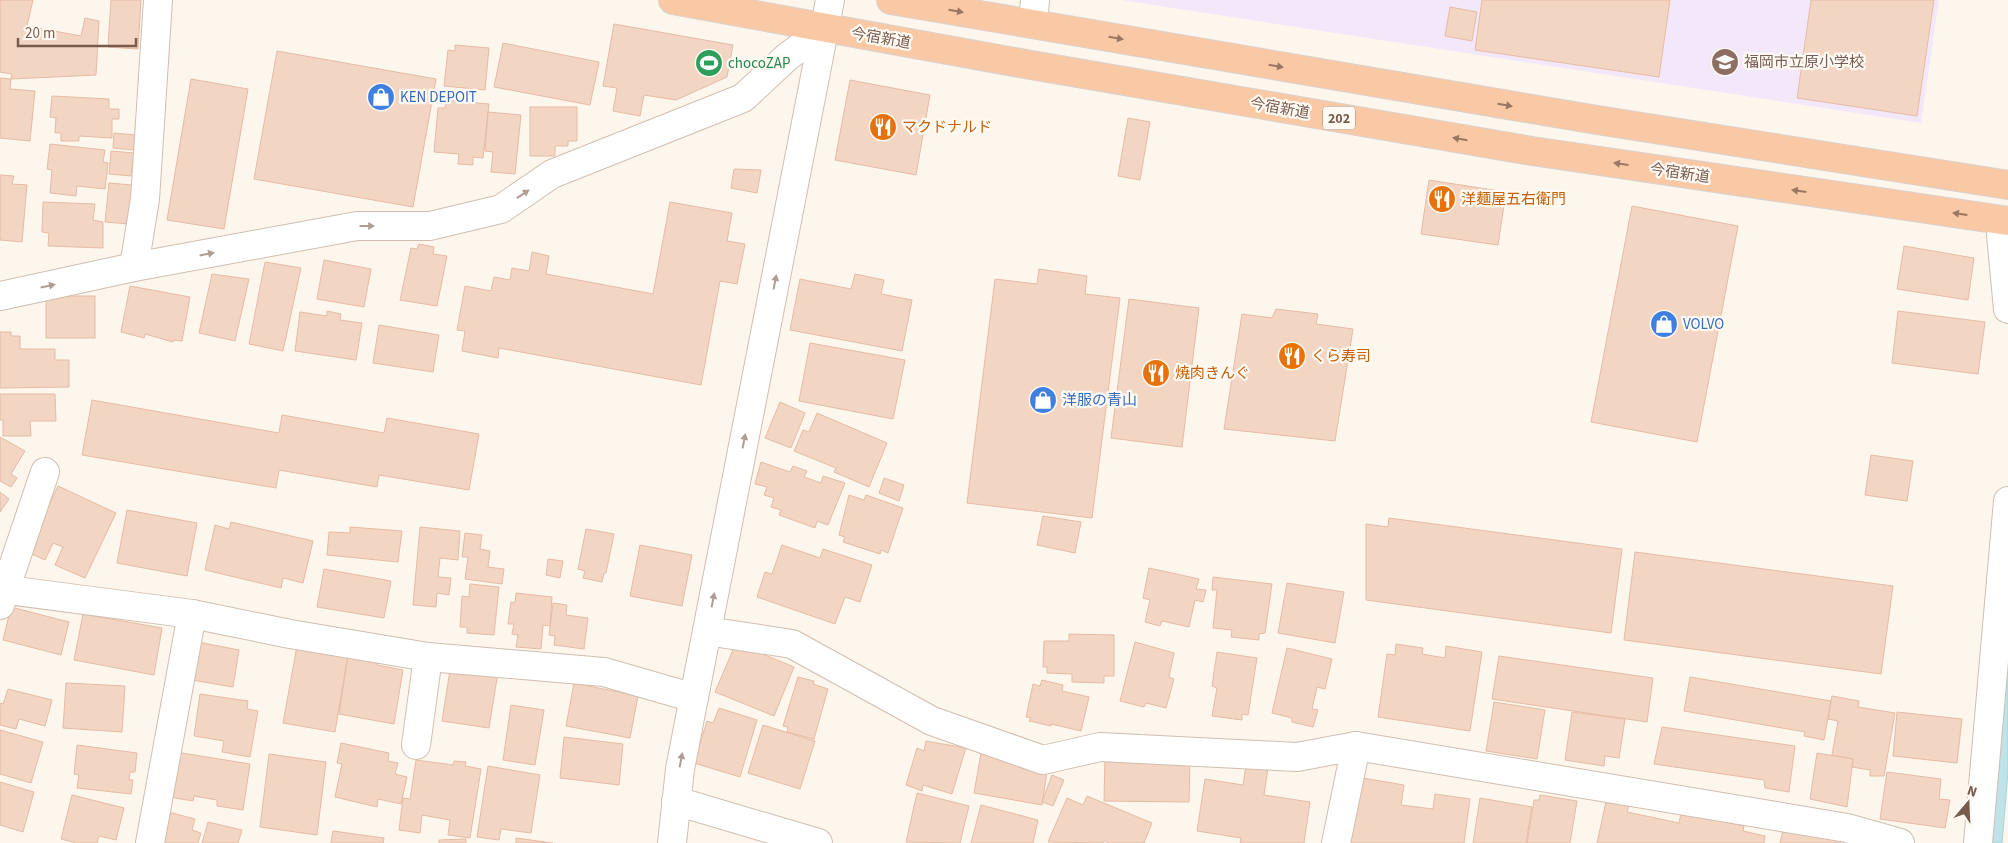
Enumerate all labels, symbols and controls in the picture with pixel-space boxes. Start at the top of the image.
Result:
one-way arrow [948,8,964,16]
scale bar [18,15,135,47]
text: 20 m [25,23,55,44]
street label: 今宿新道 [850,23,912,54]
one-way arrow [1108,35,1124,43]
school or university icon: 福岡市立原小学校 [1710,47,1740,77]
sports icon: chocoZAP [694,48,724,78]
place label: 福岡市立原小学校 [1744,52,1864,73]
place label: chocoZAP [728,53,790,74]
one-way arrow [1269,62,1285,70]
shop icon: KEN DEPOIT [366,82,396,112]
place label: KEN DEPOIT [400,87,477,108]
street label: 今宿新道 [1249,93,1311,124]
one-way arrow [1498,101,1514,109]
road number: 202 [1323,106,1355,130]
restaurant icon: マクドナルド [868,112,898,142]
place label: マクドナルド [902,117,992,138]
one-way arrow [1452,134,1468,142]
street label: 今宿新道 [1649,159,1711,188]
one-way arrow [1613,160,1629,168]
restaurant icon: 洋麺屋五右衛門 [1427,184,1457,214]
one-way arrow [1791,186,1807,194]
one-way arrow [516,189,530,199]
place label: 洋麺屋五右衛門 [1461,189,1566,210]
one-way arrow [1951,210,1967,218]
one-way arrow [359,222,375,230]
one-way arrow [199,249,215,257]
one-way arrow [772,273,780,289]
one-way arrow [40,281,56,289]
shop icon: VOLVO [1649,309,1679,339]
place label: VOLVO [1683,314,1724,335]
restaurant icon: くら寿司 [1277,341,1307,371]
place label: くら寿司 [1311,346,1371,367]
restaurant icon: 焼肉きんぐ [1141,358,1171,388]
place label: 焼肉きんぐ [1175,363,1250,384]
shop icon: 洋服の青山 [1028,385,1058,415]
place label: 洋服の青山 [1062,390,1137,411]
one-way arrow [740,433,748,449]
one-way arrow [709,593,717,608]
one-way arrow [678,751,686,767]
north arrow [1943,778,1993,828]
text: N [1964,781,1980,803]

